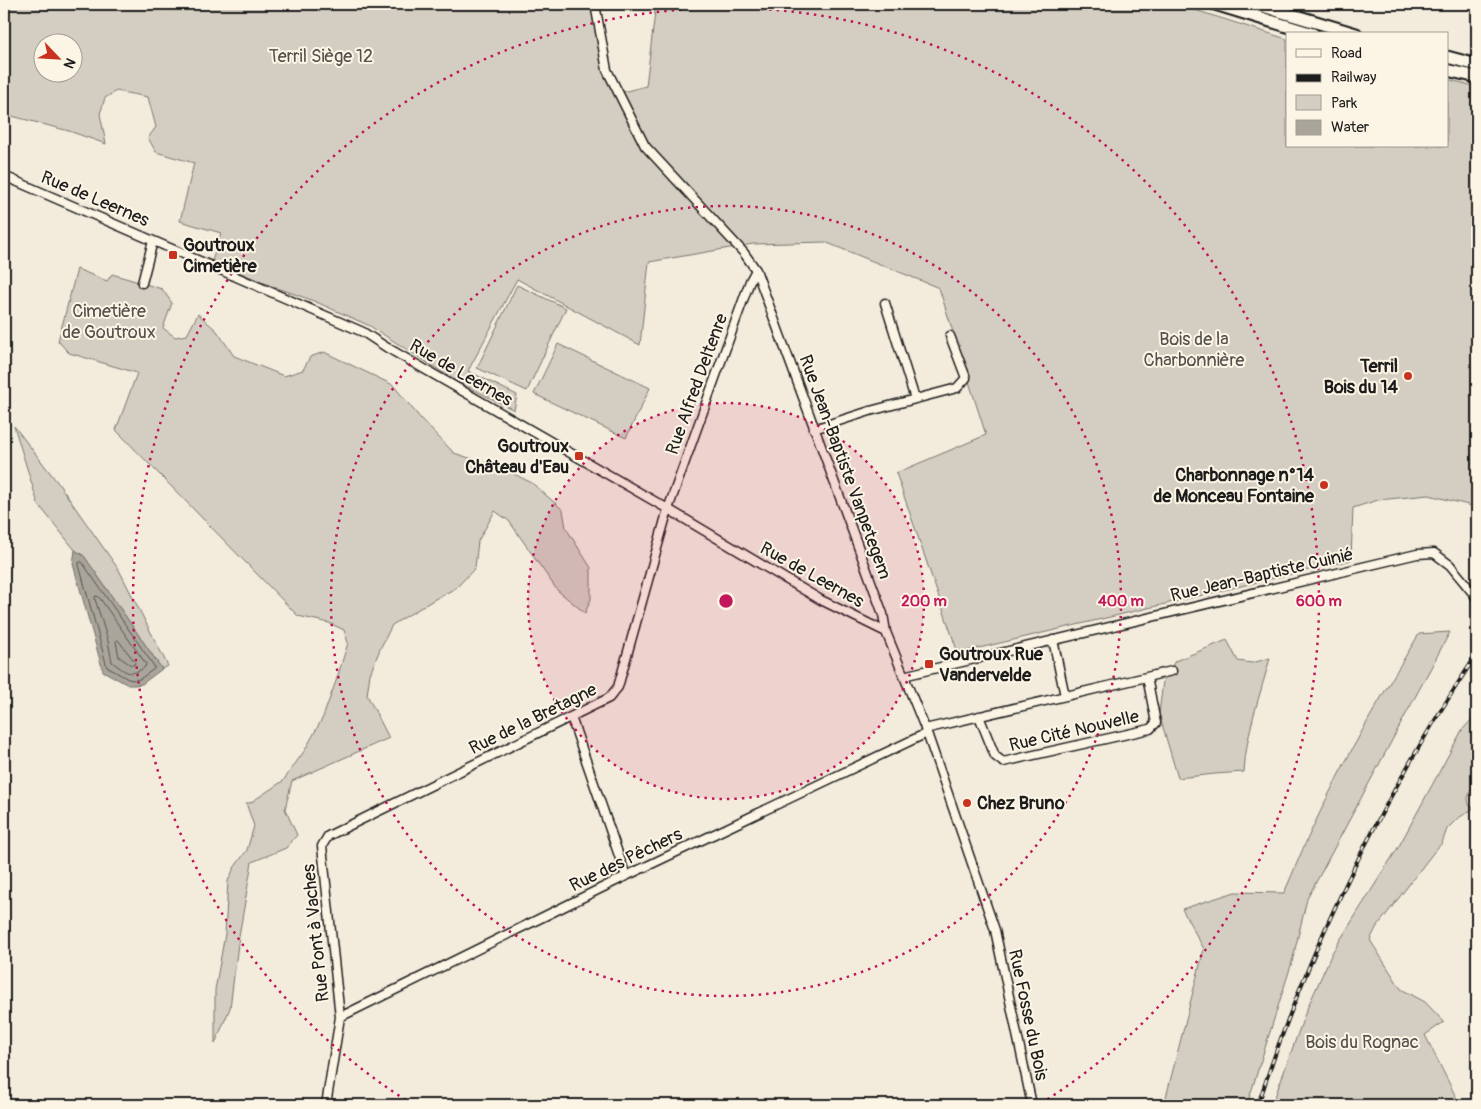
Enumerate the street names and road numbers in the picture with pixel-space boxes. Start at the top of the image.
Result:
street label: Rue de Leernes [37,166,153,232]
street label: Rue Alfred Deltenre [661,310,733,458]
street label: Rue de Leernes [405,334,517,412]
street label: Rue Jean-Baptiste Vanpetegem [794,352,896,582]
street label: Rue de Leernes [756,537,868,613]
street label: Rue Jean-Baptiste Cuinié [1168,543,1356,607]
street label: Rue de la Bretagne [465,678,601,760]
street label: Rue Cité Nouvelle [1007,705,1141,757]
street label: Rue des Pêchers [566,823,686,897]
street label: Rue Pont à Vaches [297,863,335,1003]
street label: Rue Fosse du Bois [1003,947,1053,1083]

